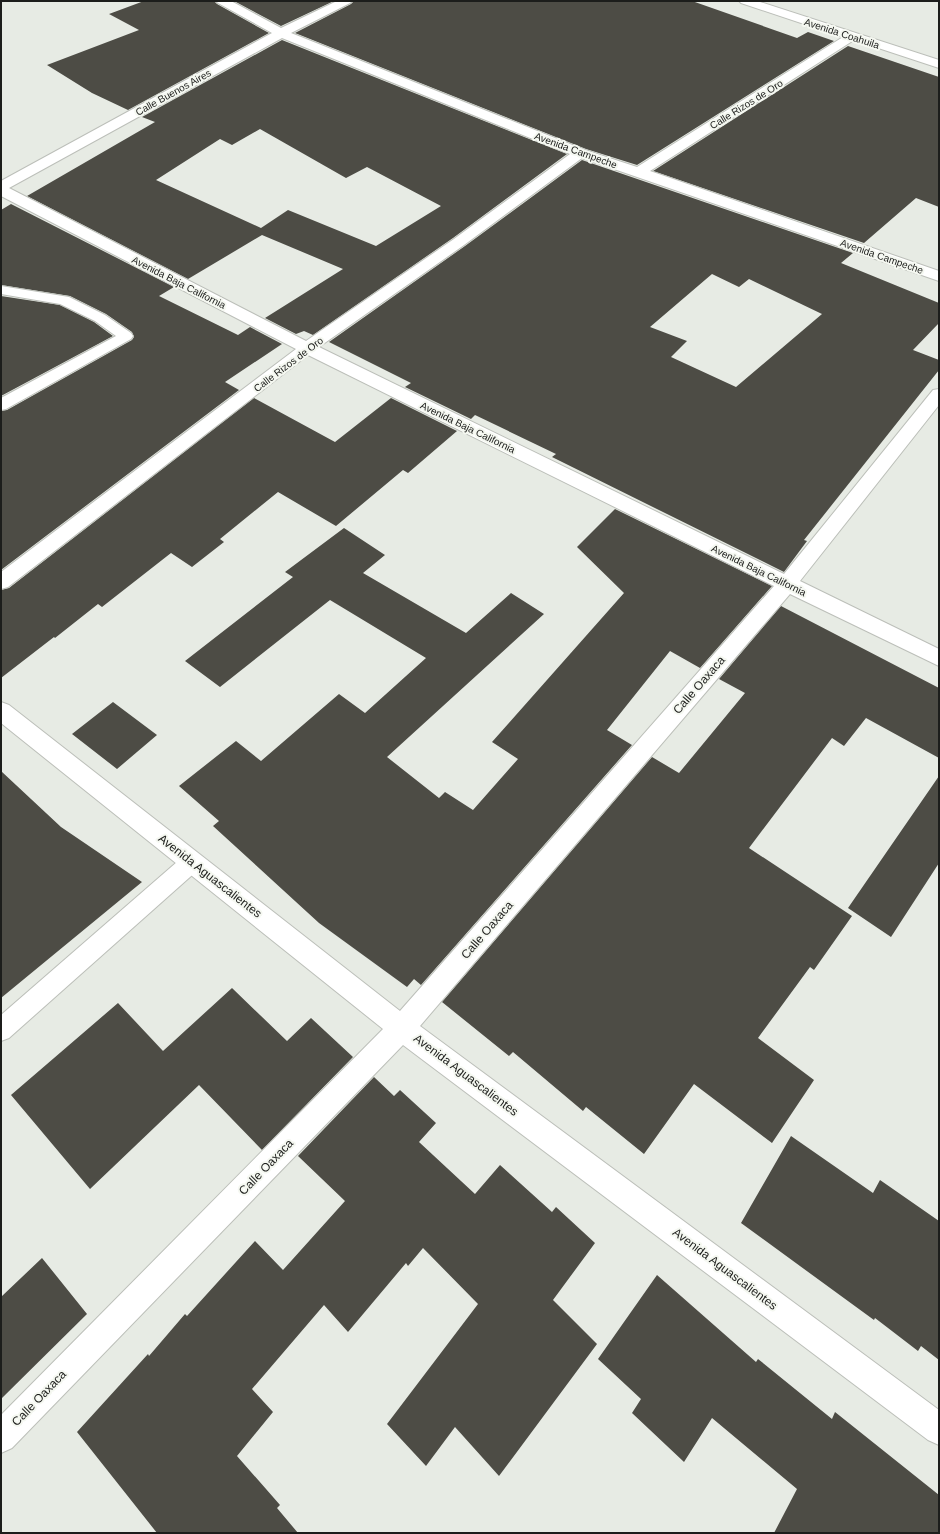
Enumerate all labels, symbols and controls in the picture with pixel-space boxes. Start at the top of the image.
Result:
street label: Avenida Coahuila [803,16,881,51]
street label: Calle Buenos Aires [134,67,213,118]
street label: Calle Rizos de Oro [708,77,785,131]
street label: Avenida Campeche [533,130,619,171]
street label: Avenida Campeche [839,237,925,276]
street label: Avenida Baja California [130,254,228,311]
street label: Calle Rizos de Oro [251,334,325,394]
street label: Avenida Baja California [419,400,517,455]
street label: Avenida Baja California [710,543,808,598]
street label: Calle Oaxaca [670,653,728,717]
street label: Avenida Aguascalientes [156,831,264,921]
street label: Calle Oaxaca [458,898,516,962]
street label: Avenida Aguascalientes [411,1031,521,1119]
street label: Calle Oaxaca [236,1136,296,1198]
street label: Avenida Aguascalientes [670,1225,780,1313]
street label: Calle Oaxaca [9,1367,69,1429]

